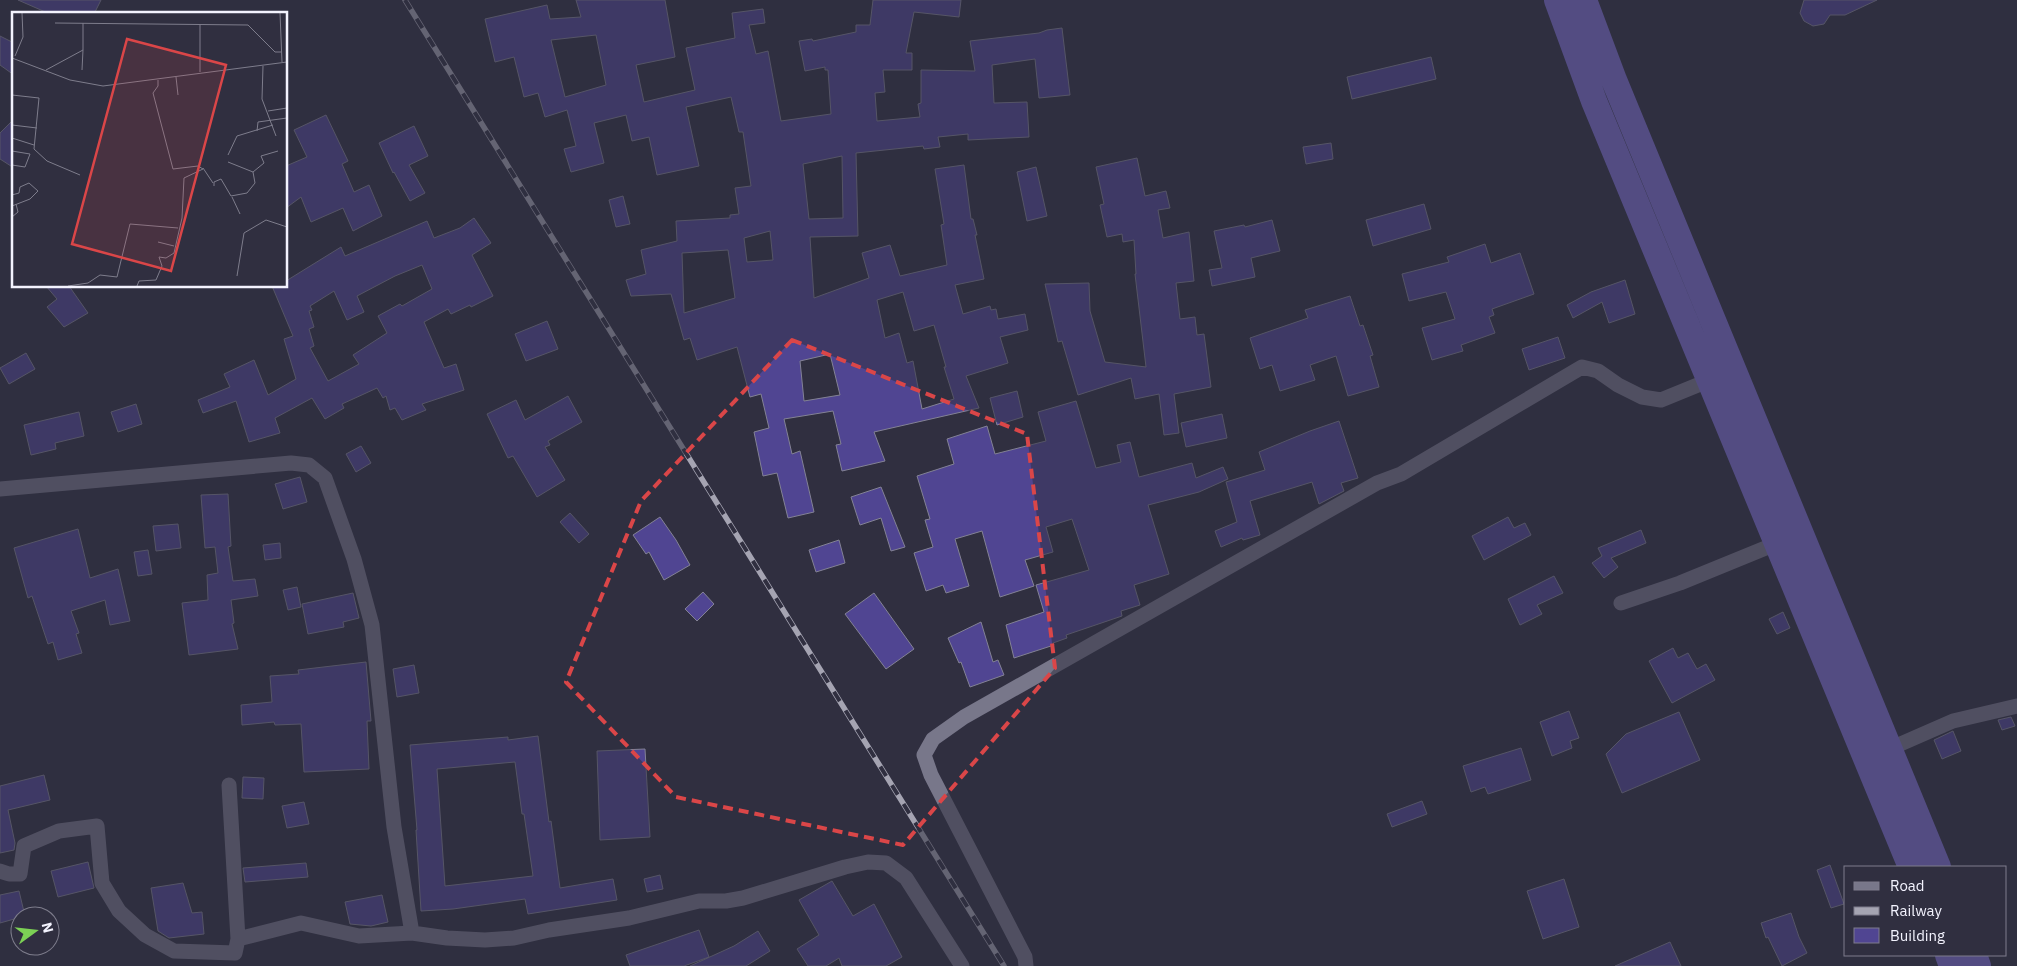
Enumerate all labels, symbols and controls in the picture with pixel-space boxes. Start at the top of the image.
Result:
inset map [12,12,288,288]
legend [1844,866,2007,956]
text: Road [1890,876,1925,895]
text: Railway [1890,901,1943,920]
north arrow [10,906,60,956]
text: N [38,920,58,935]
text: Building [1890,926,1945,945]

